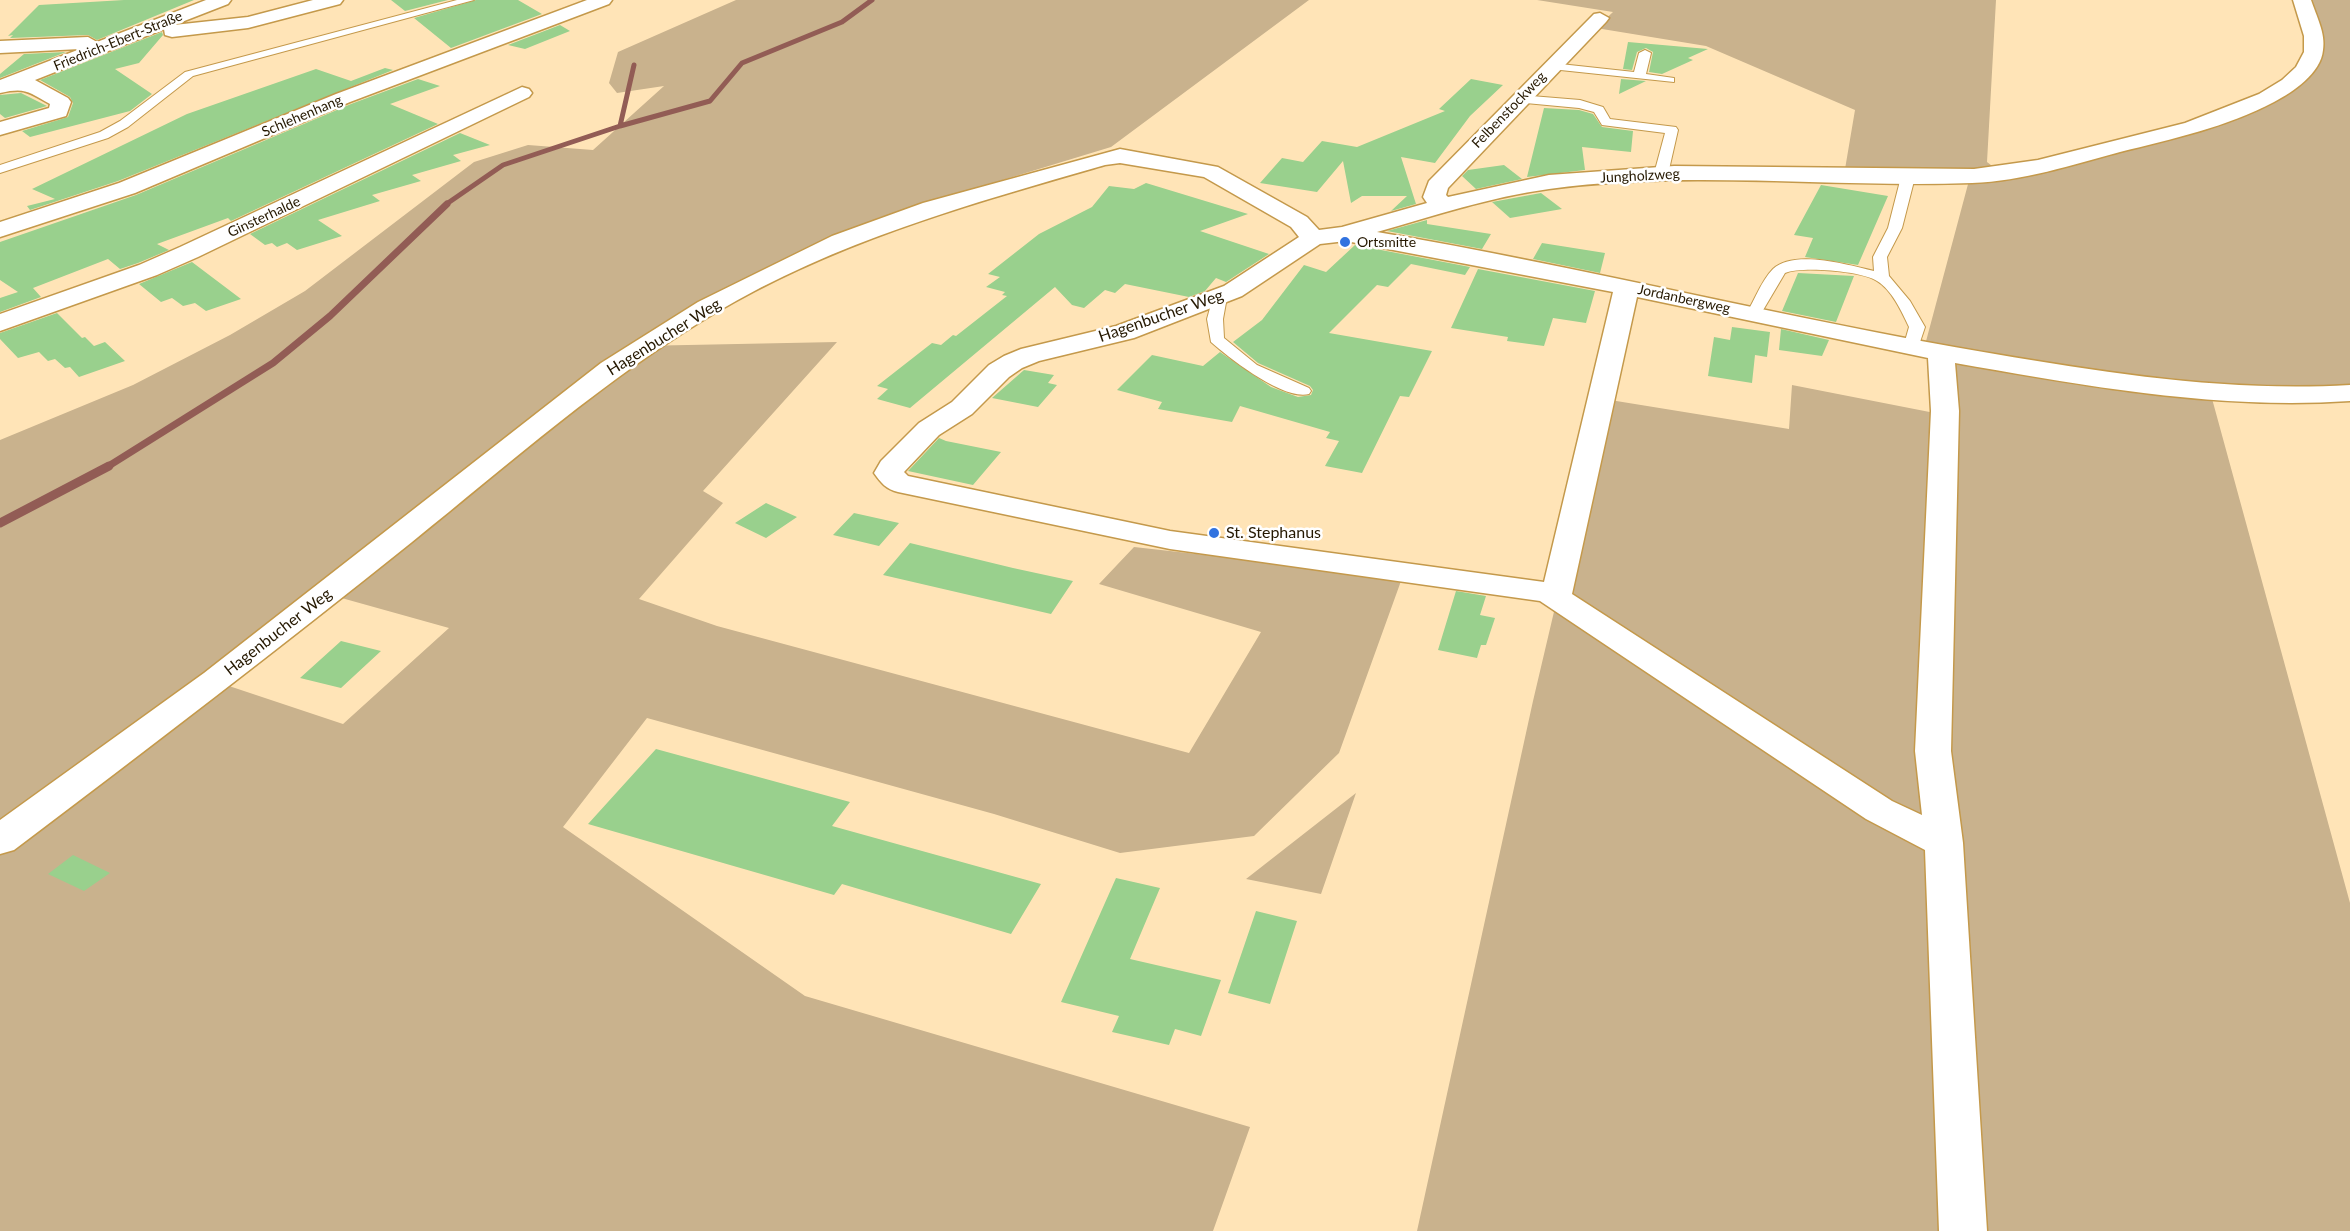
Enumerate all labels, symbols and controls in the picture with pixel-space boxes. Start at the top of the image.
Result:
street label: Friedrich-Ebert-Straße [51,7,185,75]
street label: Felbenstockweg [1468,68,1550,152]
street label: Schlehenhang [259,92,345,140]
street label: Jungholzweg [1600,166,1680,186]
street label: Ginsterhalde [225,193,303,241]
place label: Ortsmitte [1357,234,1416,250]
marker: Ortsmitte [1338,235,1352,249]
street label: Jordanbergweg [1636,281,1732,317]
street label: Hagenbucher Weg [1096,286,1226,346]
street label: Hagenbucher Weg [603,294,725,380]
place label: St. Stephanus [1226,523,1321,543]
marker: St. Stephanus [1207,526,1221,540]
street label: Hagenbucher Weg [221,584,335,680]

